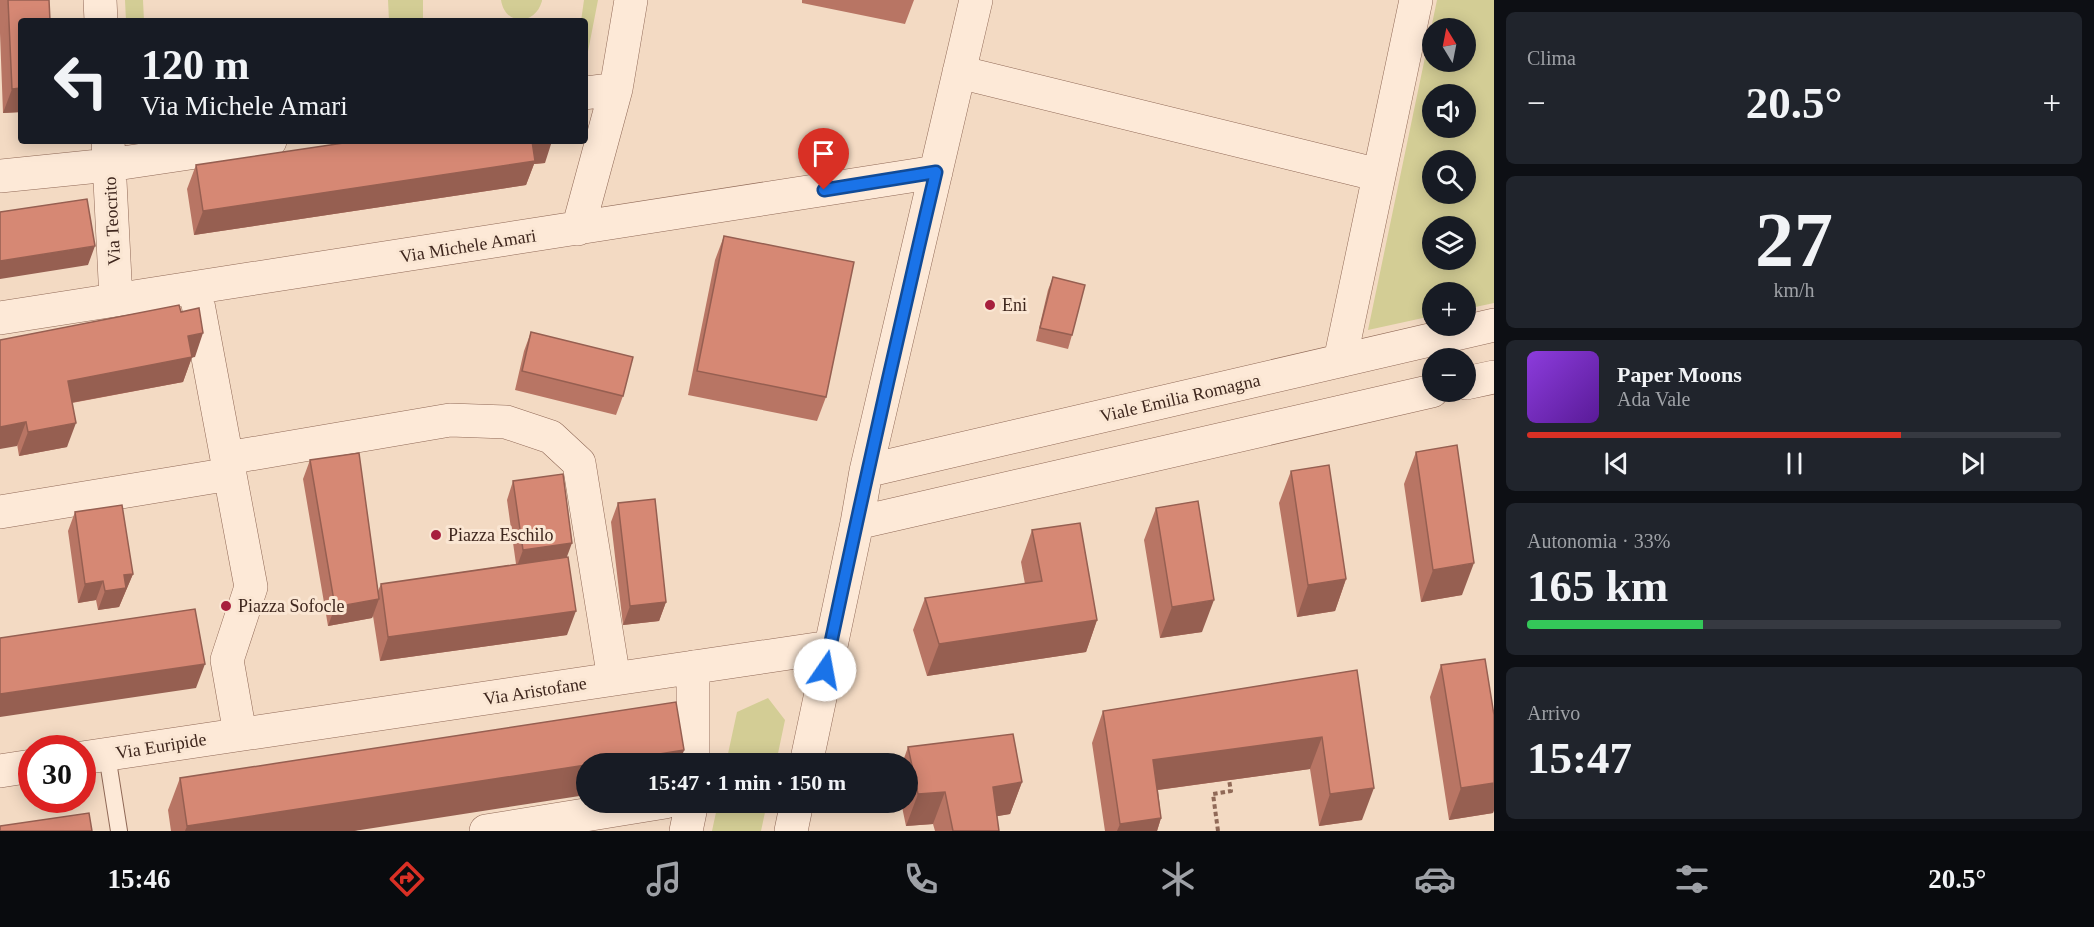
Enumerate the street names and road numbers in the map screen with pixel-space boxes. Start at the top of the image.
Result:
street label: Via Teocrito [100,176,124,266]
street label: Via Michele Amari [398,225,538,267]
street label: Viale Emilia Romagna [1098,370,1262,426]
street label: Via Aristofane [482,673,588,709]
street label: Via Euripide [114,729,208,763]

